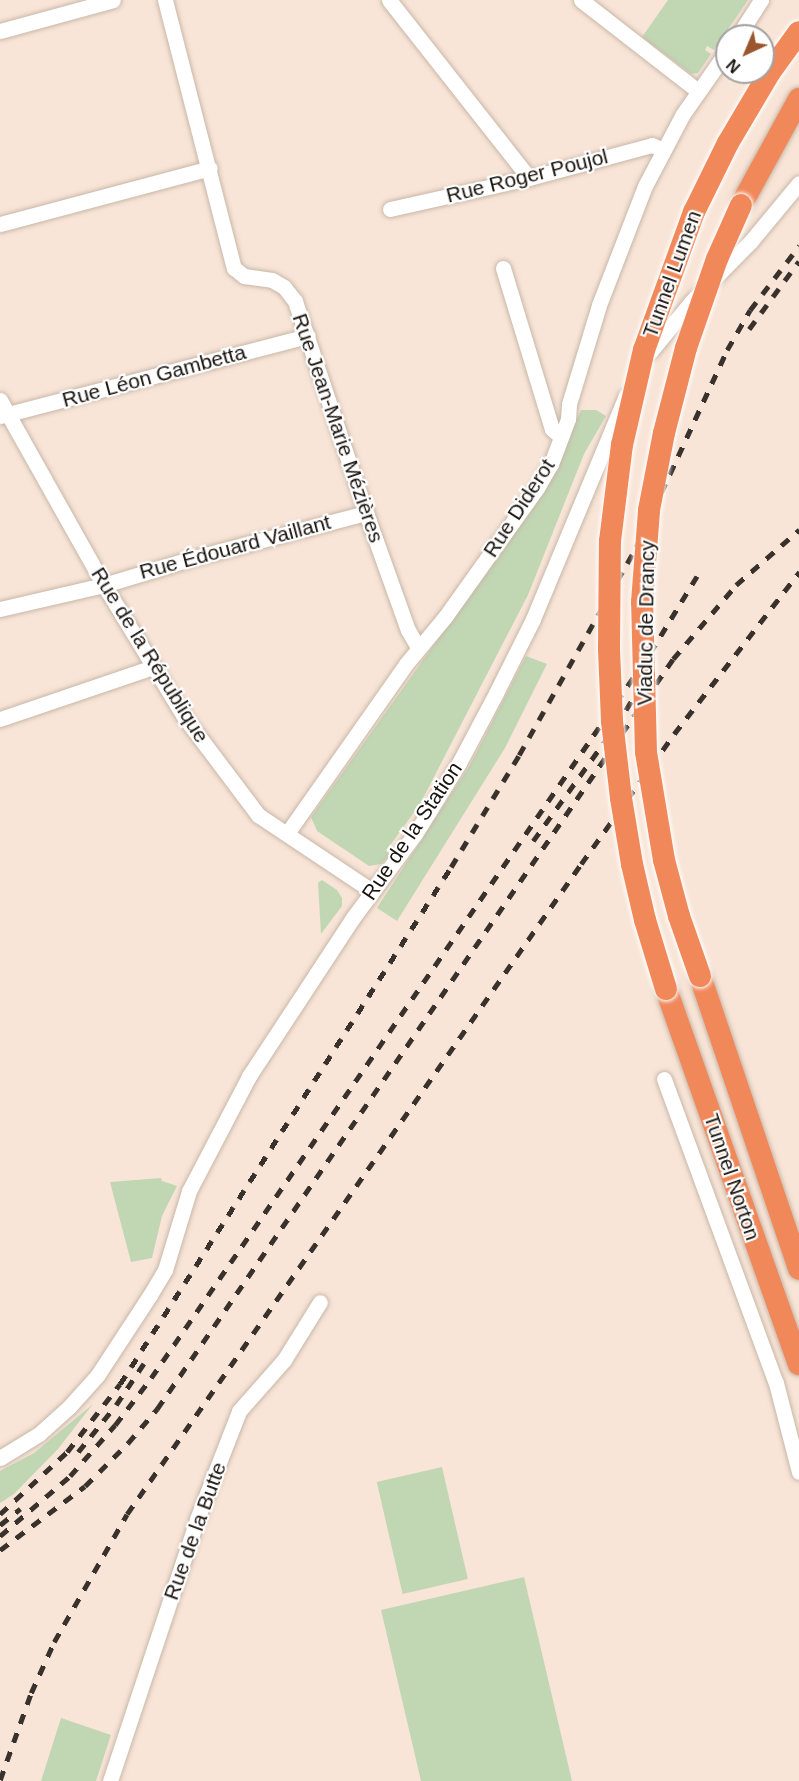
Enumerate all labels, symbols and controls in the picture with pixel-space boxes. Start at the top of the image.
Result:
north arrow [715,24,775,84]
text: N [723,56,744,76]
street label: Rue Roger Poujol [444,144,610,208]
street label: Tunnel Lumen [637,207,707,341]
street label: Rue Jean-Marie Mézières [287,310,389,546]
street label: Rue Léon Gambetta [59,339,249,413]
street label: Rue Diderot [478,454,560,562]
street label: Rue Édouard Vaillant [137,509,333,585]
street label: Viaduc de Drancy [632,540,660,706]
street label: Rue de la République [86,563,214,747]
street label: Rue de la Station [357,757,467,905]
street label: Tunnel Norton [699,1110,765,1244]
street label: Rue de la Butte [158,1459,232,1603]

